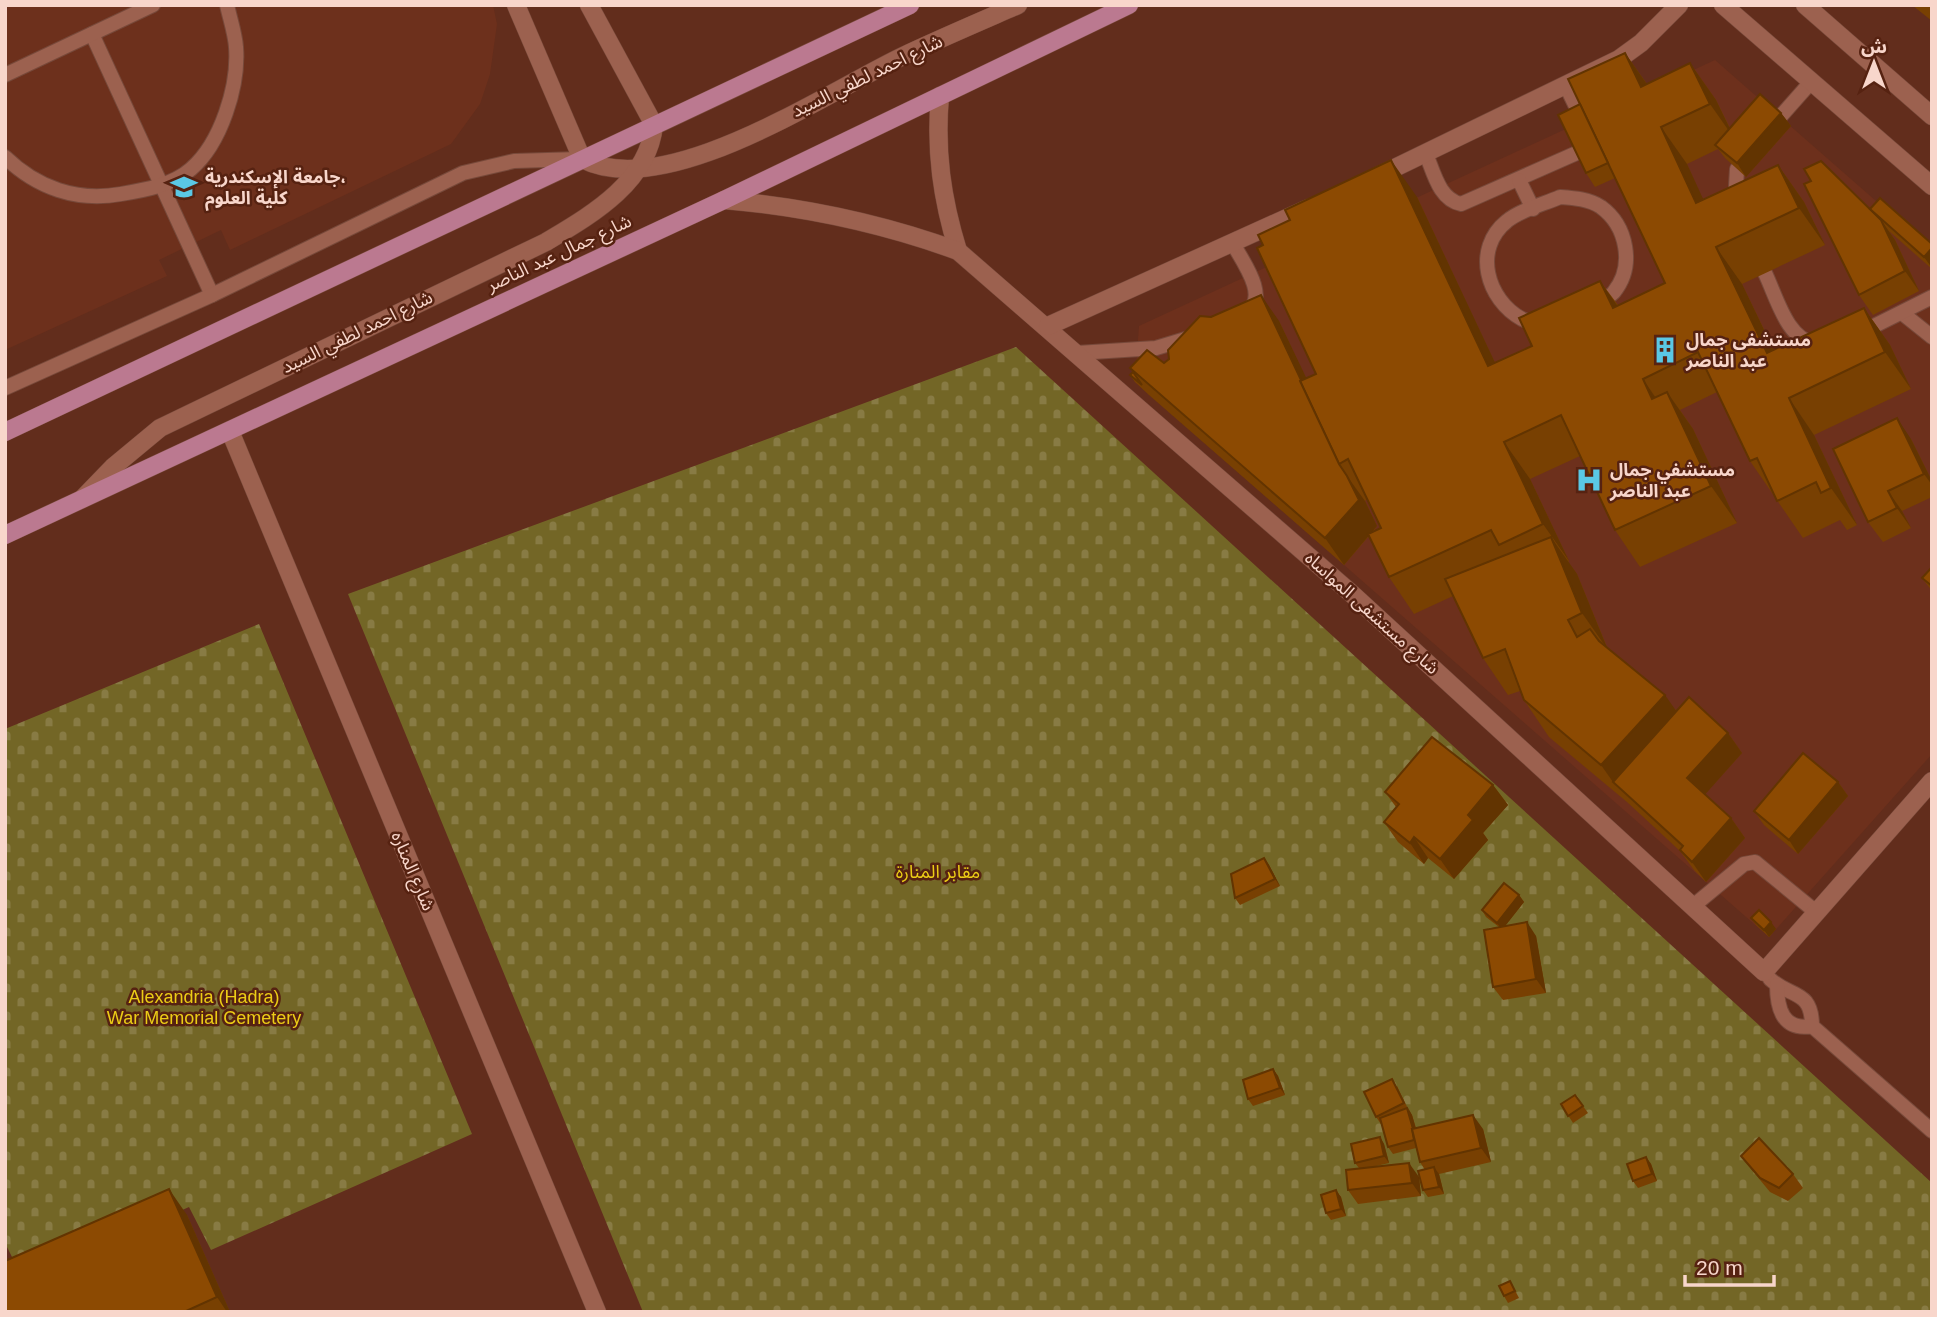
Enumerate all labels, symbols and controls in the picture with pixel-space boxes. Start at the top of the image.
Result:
north arrow [1839,28,1909,98]
street label: شارع احمد لطفي السيد [788,31,947,125]
text: ش [1861,36,1887,57]
place label: جامعة الإسكندرية، كلية العلوم [205,167,346,211]
school or university icon: جامعة الإسكندرية، كلية العلوم [169,172,199,202]
street label: شارع جمال عبد الناصر [483,211,636,299]
street label: شارع احمد لطفي السيد [278,287,437,381]
place label: مستشفى جمال عبد الناصر [1685,330,1811,372]
building icon: مستشفى جمال عبد الناصر [1650,335,1680,365]
place label: مستشفي جمال عبد الناصر [1609,460,1735,502]
hospital icon: مستشفي جمال عبد الناصر [1574,465,1604,495]
street label: شارع مستشفى المواساه [1298,548,1443,681]
street label: شارع المناره [384,828,439,915]
park label: مقابر المنارة [896,862,980,883]
park label: Alexandria (Hadra) War Memorial Cemetery [107,987,301,1028]
scale bar [1685,1244,1774,1288]
text: 20 m [1696,1256,1743,1279]

